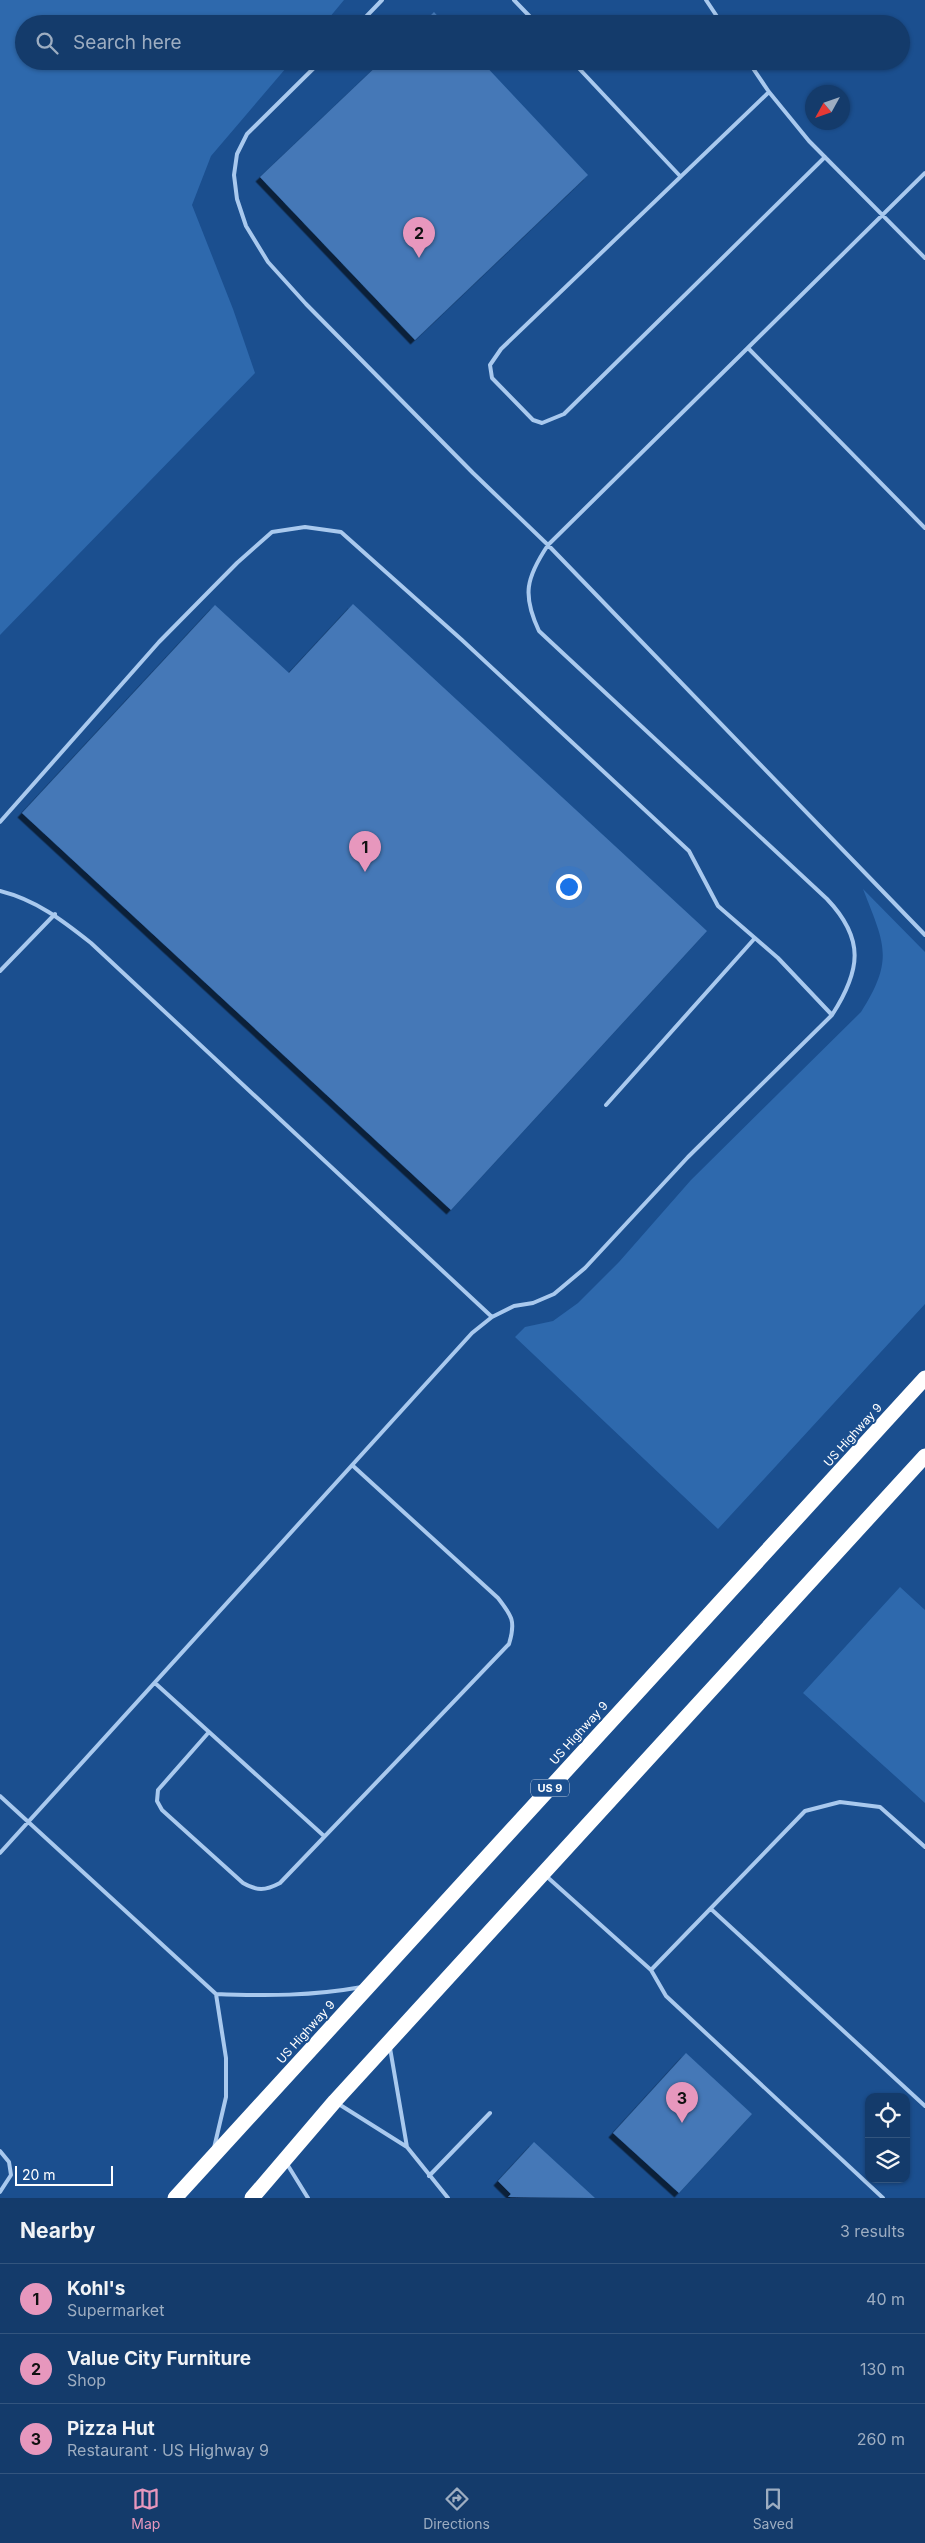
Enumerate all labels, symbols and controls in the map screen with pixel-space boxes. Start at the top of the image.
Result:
search box [15,15,910,70]
icon: search [33,29,61,57]
text: Search here [73,31,182,54]
north arrow [805,85,850,130]
pin: 2 [403,217,435,258]
pin: 1 [349,831,381,872]
your location [556,874,582,900]
street label: US Highway 9 [820,1400,885,1469]
street label: US Highway 9 [546,1698,611,1767]
road number: US 9 [531,1780,569,1796]
street label: US Highway 9 [273,1997,338,2066]
pin: 3 [666,2082,698,2123]
map controls [865,2093,910,2183]
button: locate [865,2093,910,2138]
button: layers [865,2138,910,2183]
scale bar [15,2163,112,2186]
text: 20 m [22,2166,56,2183]
text: Nearby [20,2218,95,2243]
text: 3 results [840,2221,905,2241]
text: Kohl's [67,2277,125,2300]
text: 1 [33,2289,39,2309]
text: 40 m [866,2289,905,2309]
text: Supermarket [67,2300,164,2320]
text: Value City Furniture [67,2347,251,2370]
text: 2 [31,2359,41,2379]
text: 130 m [860,2359,905,2379]
text: Shop [67,2370,106,2390]
text: Pizza Hut [67,2417,155,2440]
text: 3 [31,2429,41,2449]
text: 260 m [857,2429,905,2449]
text: Restaurant · US Highway 9 [67,2440,269,2460]
tab: Map [131,2485,160,2532]
tab: Directions [423,2485,490,2532]
tab: Saved [753,2485,794,2532]

